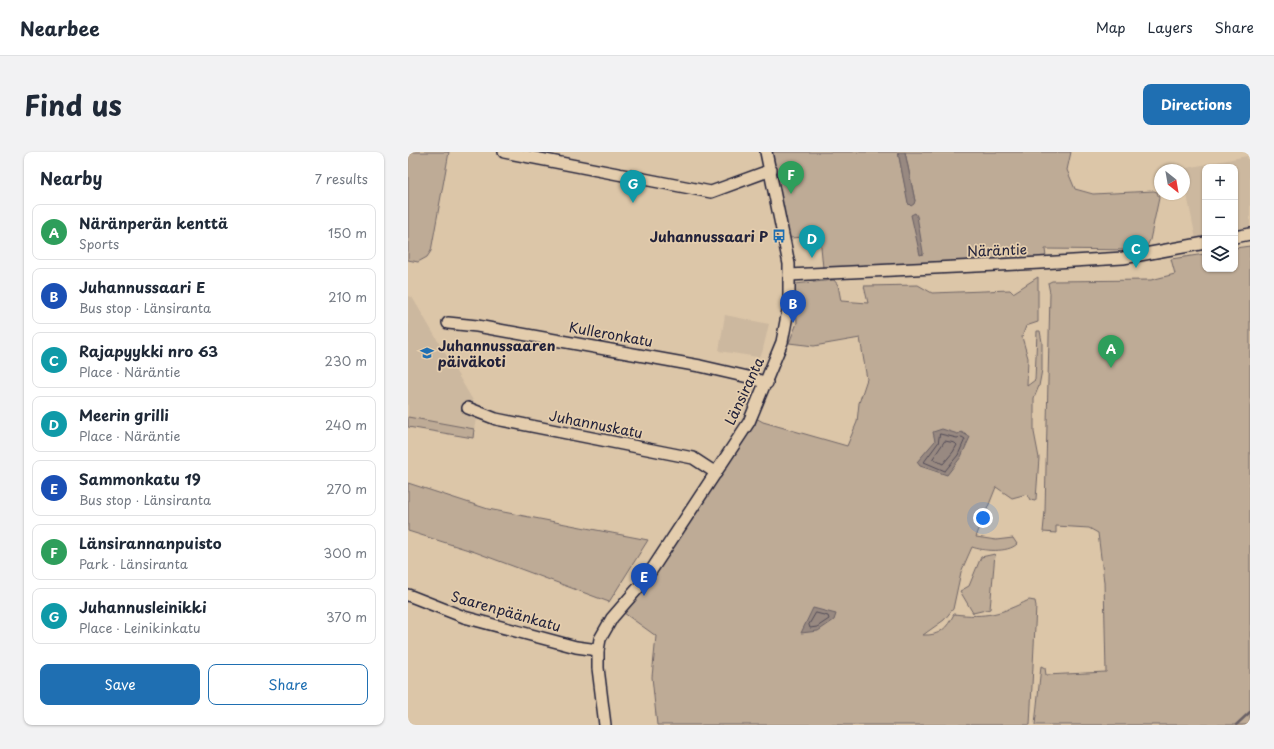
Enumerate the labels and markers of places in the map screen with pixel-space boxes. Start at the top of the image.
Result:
pin: F [778,161,804,194]
pin: G [620,170,646,203]
pin: D [799,225,825,258]
place label: Juhannussaari P [650,226,768,247]
bus stop icon: Juhannussaari P [771,228,787,244]
pin: C [1123,235,1149,268]
pin: B [780,290,806,323]
place label: Juhannussaaren päiväkoti [438,335,555,372]
pin: A [1098,335,1124,368]
school or university icon: Juhannussaaren päiväkoti [419,345,435,361]
pin: E [631,563,657,596]

